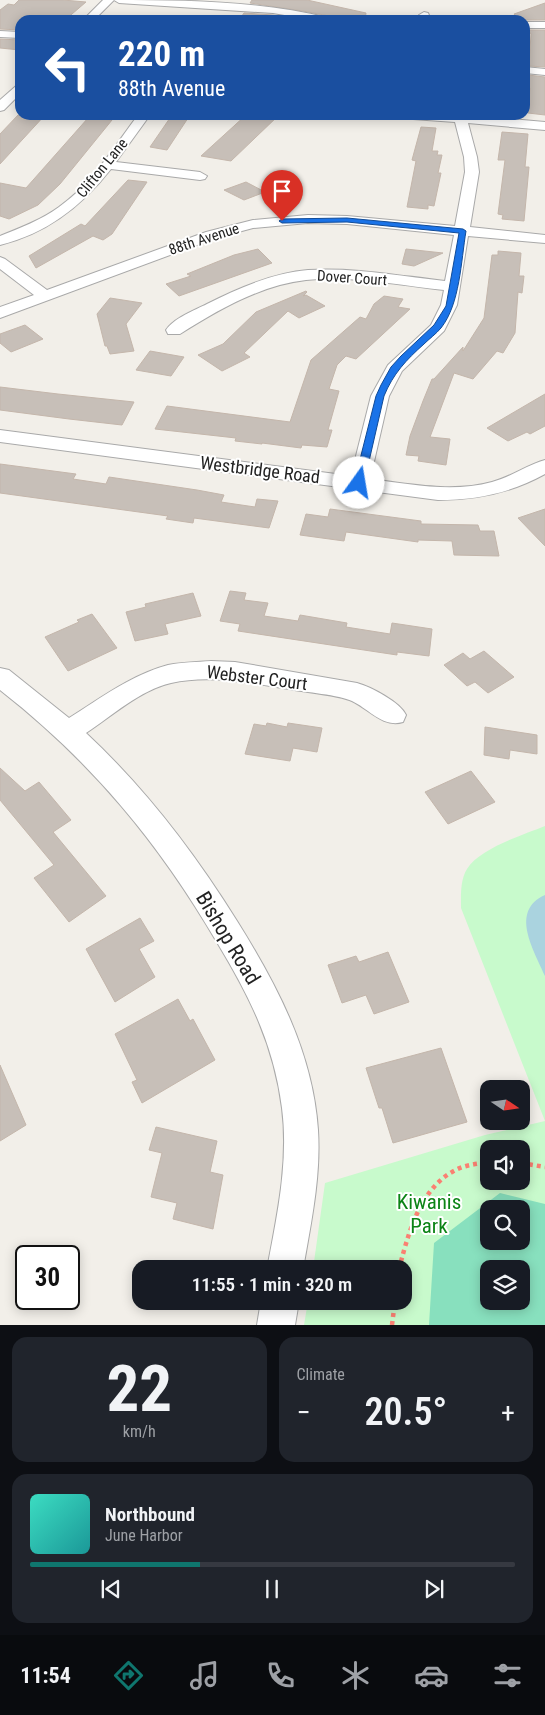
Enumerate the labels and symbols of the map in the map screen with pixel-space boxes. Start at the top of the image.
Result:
street label: Clifton Lane [73,135,131,201]
pin [261,170,303,221]
street label: 88th Avenue [166,219,242,259]
street label: Dover Court [316,267,388,289]
street label: Westbridge Road [199,452,321,487]
position arrow [332,456,384,508]
street label: Webster Court [205,661,309,694]
street label: Bishop Road [191,887,265,989]
north arrow [480,1080,530,1130]
park label: Kiwanis Park [397,1190,461,1238]
speed limit sign: 30 [15,1245,80,1310]

